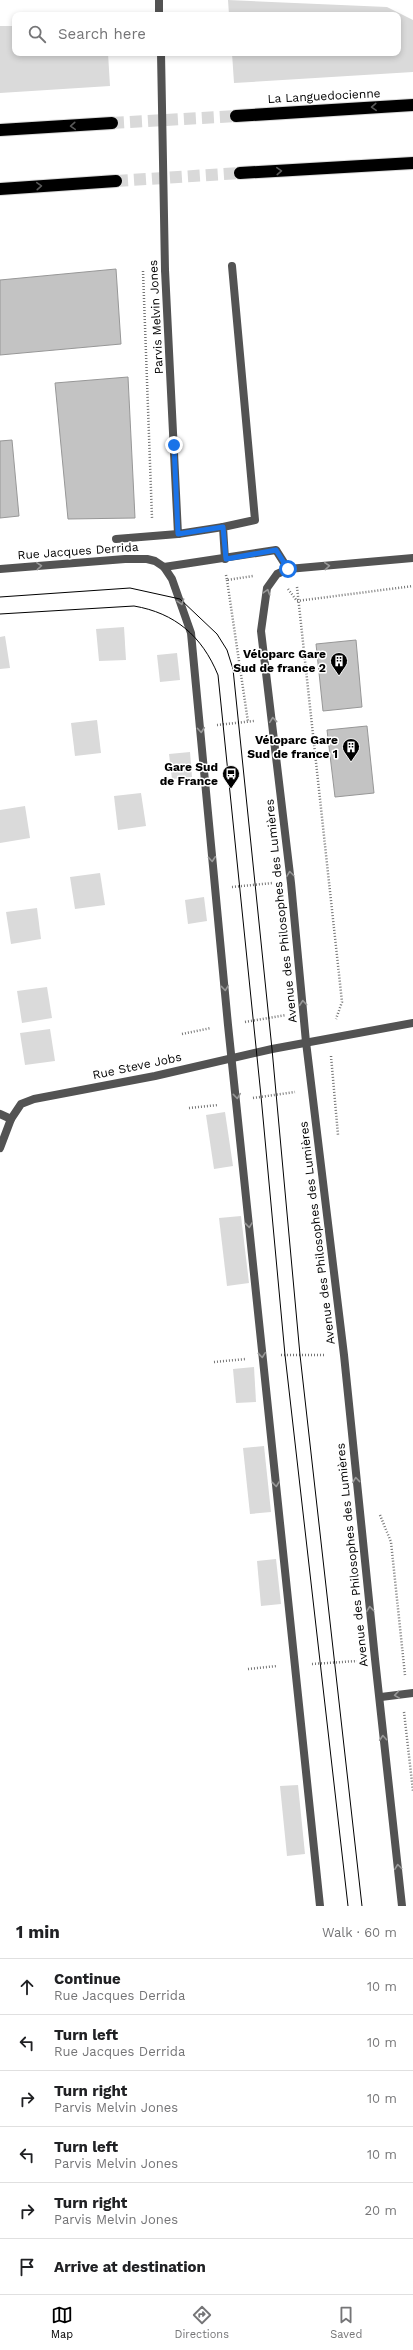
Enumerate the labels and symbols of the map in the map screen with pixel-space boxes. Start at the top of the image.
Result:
street label: La Languedocienne [267,86,381,106]
one-way arrow [371,103,377,112]
one-way arrow [70,121,76,130]
one-way arrow [276,167,282,175]
one-way arrow [36,182,42,191]
street label: Parvis Melvin Jones [146,259,166,375]
route end [165,436,183,454]
street label: Rue Jacques Derrida [17,540,139,562]
route start [279,560,297,578]
one-way arrow [324,561,330,570]
one-way arrow [36,562,42,571]
one-way arrow [262,588,271,595]
one-way arrow [176,598,184,605]
place label: Véloparc Gare Sud de france 2 [233,647,326,675]
building icon: Véloparc Gare Sud de france 2 [329,651,349,676]
one-way arrow [269,717,278,723]
one-way arrow [196,727,205,733]
place label: Véloparc Gare Sud de france 1 [247,733,338,761]
building icon: Véloparc Gare Sud de france 1 [341,737,361,762]
place label: Gare Sud de France [160,760,218,788]
bus stop icon: Gare Sud de France [221,764,241,789]
street label: Avenue des Philosophes des Lumières [262,798,300,1024]
one-way arrow [208,856,217,862]
one-way arrow [286,871,295,877]
one-way arrow [220,985,229,992]
one-way arrow [298,1000,307,1006]
street label: Rue Steve Jobs [91,1050,183,1082]
one-way arrow [232,1093,241,1099]
street label: Avenue des Philosophes des Lumières [296,1121,338,1345]
one-way arrow [245,1222,254,1229]
one-way arrow [258,1352,267,1358]
street label: Avenue des Philosophes des Lumières [333,1442,371,1668]
one-way arrow [352,1477,361,1483]
one-way arrow [271,1481,280,1487]
one-way arrow [365,1606,374,1612]
one-way arrow [394,1690,400,1699]
one-way arrow [379,1735,388,1741]
one-way arrow [393,1864,402,1870]

